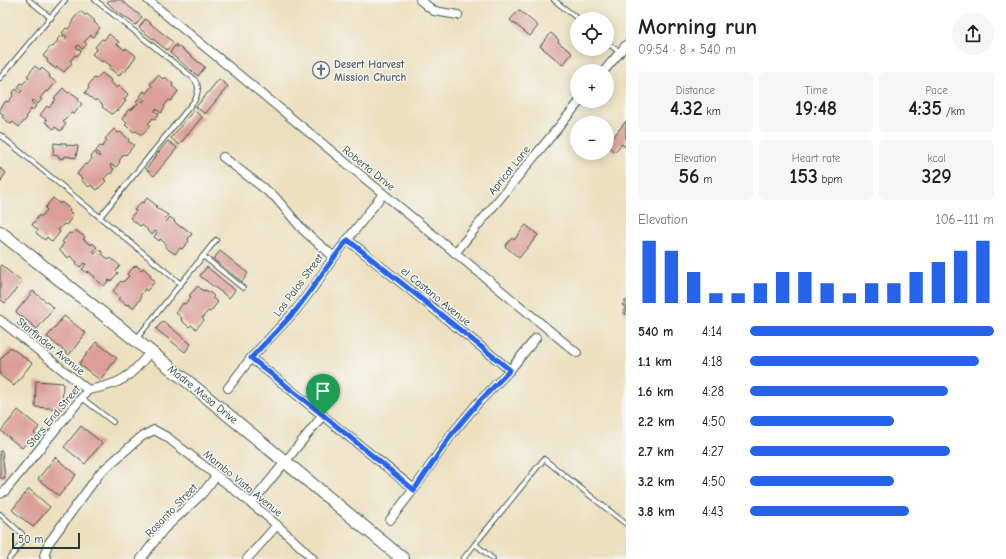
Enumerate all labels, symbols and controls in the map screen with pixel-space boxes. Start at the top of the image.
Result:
map controls [570,12,614,160]
button: locate [570,12,614,56]
button: share [952,13,994,55]
text: Morning run [638,14,757,40]
text: 09:54 · 8 × 540 m [638,42,736,57]
place label: Desert Harvest Mission Church [334,58,407,84]
church icon: Desert Harvest Mission Church [311,60,331,80]
button: + [570,64,614,108]
text: Distance [676,84,715,97]
text: Time [805,84,827,97]
text: Pace [926,84,948,97]
text: 4.32 [670,97,703,120]
text: 19:48 [795,97,837,120]
text: 4:35 [908,97,942,120]
text: km [703,105,721,118]
text: /km [942,105,965,118]
button: − [570,116,614,160]
street label: Roberta Drive [340,143,398,194]
street label: Apricot Lane [486,143,533,198]
text: Elevation [674,152,716,165]
text: Heart rate [792,152,840,165]
text: kcal [927,152,946,165]
text: 56 [678,165,699,188]
text: 153 [790,165,818,188]
text: 329 [922,165,952,188]
text: m [699,173,712,186]
text: bpm [818,173,842,186]
text: Elevation [638,212,688,227]
text: 106–111 m [936,212,994,227]
street label: Los Palos Street [271,251,327,319]
street label: el Castano Avenue [398,264,474,329]
street label: Starfinder Avenue [14,315,88,378]
text: 540 m [638,324,673,339]
text: 4:14 [702,324,722,339]
text: 1.1 km [638,354,672,369]
text: 4:18 [702,354,723,369]
street label: Madre Mesa Drive [165,362,241,427]
pin [306,374,340,415]
icon: arrive [312,380,334,402]
street label: Stars End Street [24,382,84,450]
text: 1.6 km [638,384,674,399]
text: 4:28 [702,384,724,399]
text: 2.2 km [638,414,675,429]
text: 4:50 [702,414,726,429]
text: 2.7 km [638,444,674,459]
text: 4:27 [702,444,724,459]
street label: Mambo Vista Avenue [201,447,285,520]
text: 3.2 km [638,474,675,489]
text: 4:50 [702,474,726,489]
street label: Rosarito Street [143,480,201,540]
text: 3.8 km [638,504,675,519]
text: 4:43 [702,504,724,519]
scale bar [12,531,80,550]
text: 50 m [18,533,43,546]

